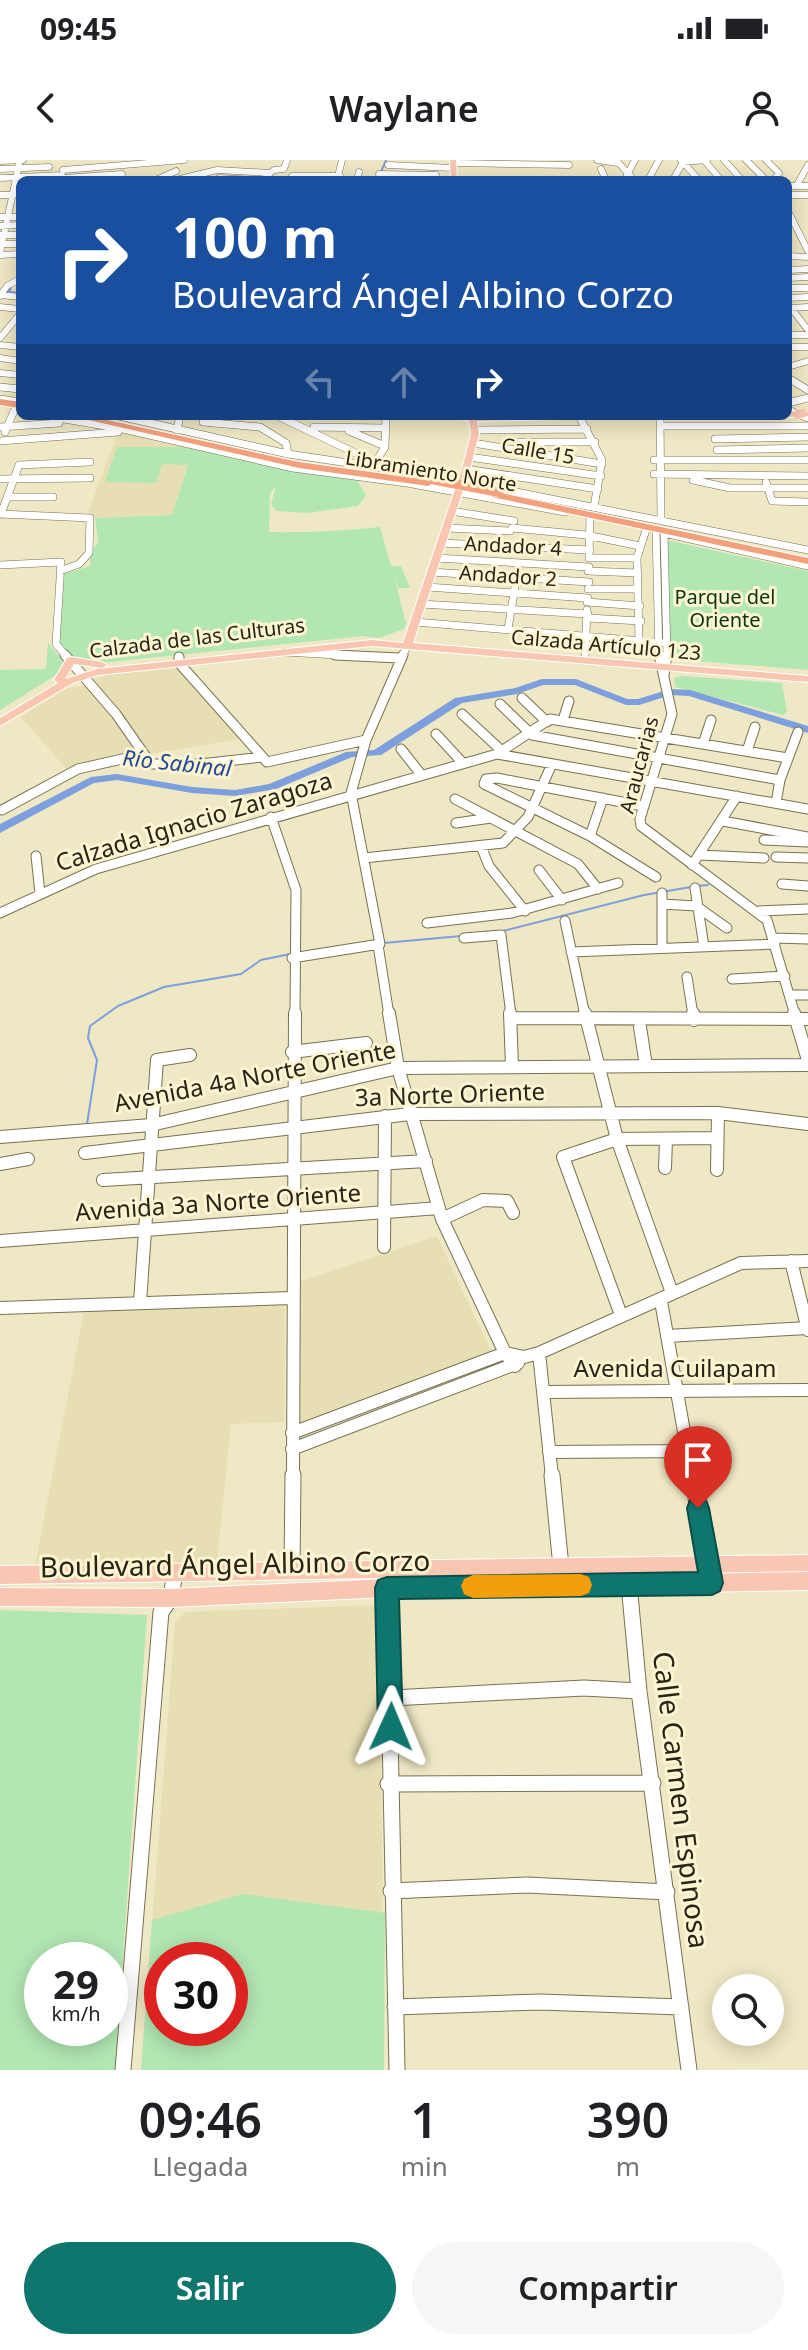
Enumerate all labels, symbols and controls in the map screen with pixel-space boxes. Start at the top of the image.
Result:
text: 09:45 [40,8,117,49]
text: Waylane [329,84,479,133]
icon: back [24,86,68,130]
icon: person [740,86,784,130]
text: 100 m [172,198,337,274]
icon: right [40,208,144,312]
text: Boulevard Ángel Albino Corzo [172,270,674,319]
icon: left [298,360,342,404]
icon: ahead [382,360,426,404]
icon: right [466,360,510,404]
street label: Calle 15 [500,431,577,470]
street label: Libramiento Norte [343,444,519,497]
street label: Andador 4 [463,529,563,562]
street label: Andador 2 [458,559,558,592]
park label: Parque del Oriente [674,583,776,633]
street label: Calzada de las Culturas [88,611,306,664]
street label: Calzada Artículo 123 [510,623,702,666]
street label: Araucarias [613,713,664,816]
water label: Río Sabinal [121,741,234,783]
street label: Calzada Ignacio Zaragoza [51,763,336,878]
street label: Avenida 4a Norte Oriente [111,1032,398,1119]
street label: 3a Norte Oriente [354,1074,545,1113]
street label: Avenida 3a Norte Oriente [74,1175,362,1228]
street label: Avenida Cuilapam [573,1351,777,1384]
pin [664,1426,732,1508]
icon: arrive [676,1438,720,1482]
street label: Boulevard Ángel Albino Corzo [39,1541,431,1585]
street label: Calle Carmen Espinosa [645,1649,719,1951]
position arrow [349,1685,433,1769]
speed limit sign: 30 [144,1942,248,2046]
text: 29 [53,1956,99,2011]
map controls [712,1974,784,2046]
button: search [712,1974,784,2046]
text: km/h [51,2000,101,2027]
text: 09:46 [139,2087,262,2152]
text: 1 [411,2087,438,2152]
text: 390 [587,2087,669,2152]
text: Llegada [152,2148,248,2184]
text: min [401,2148,448,2184]
text: m [616,2148,640,2184]
button: Salir [24,2242,396,2334]
button: Compartir [412,2242,784,2334]

